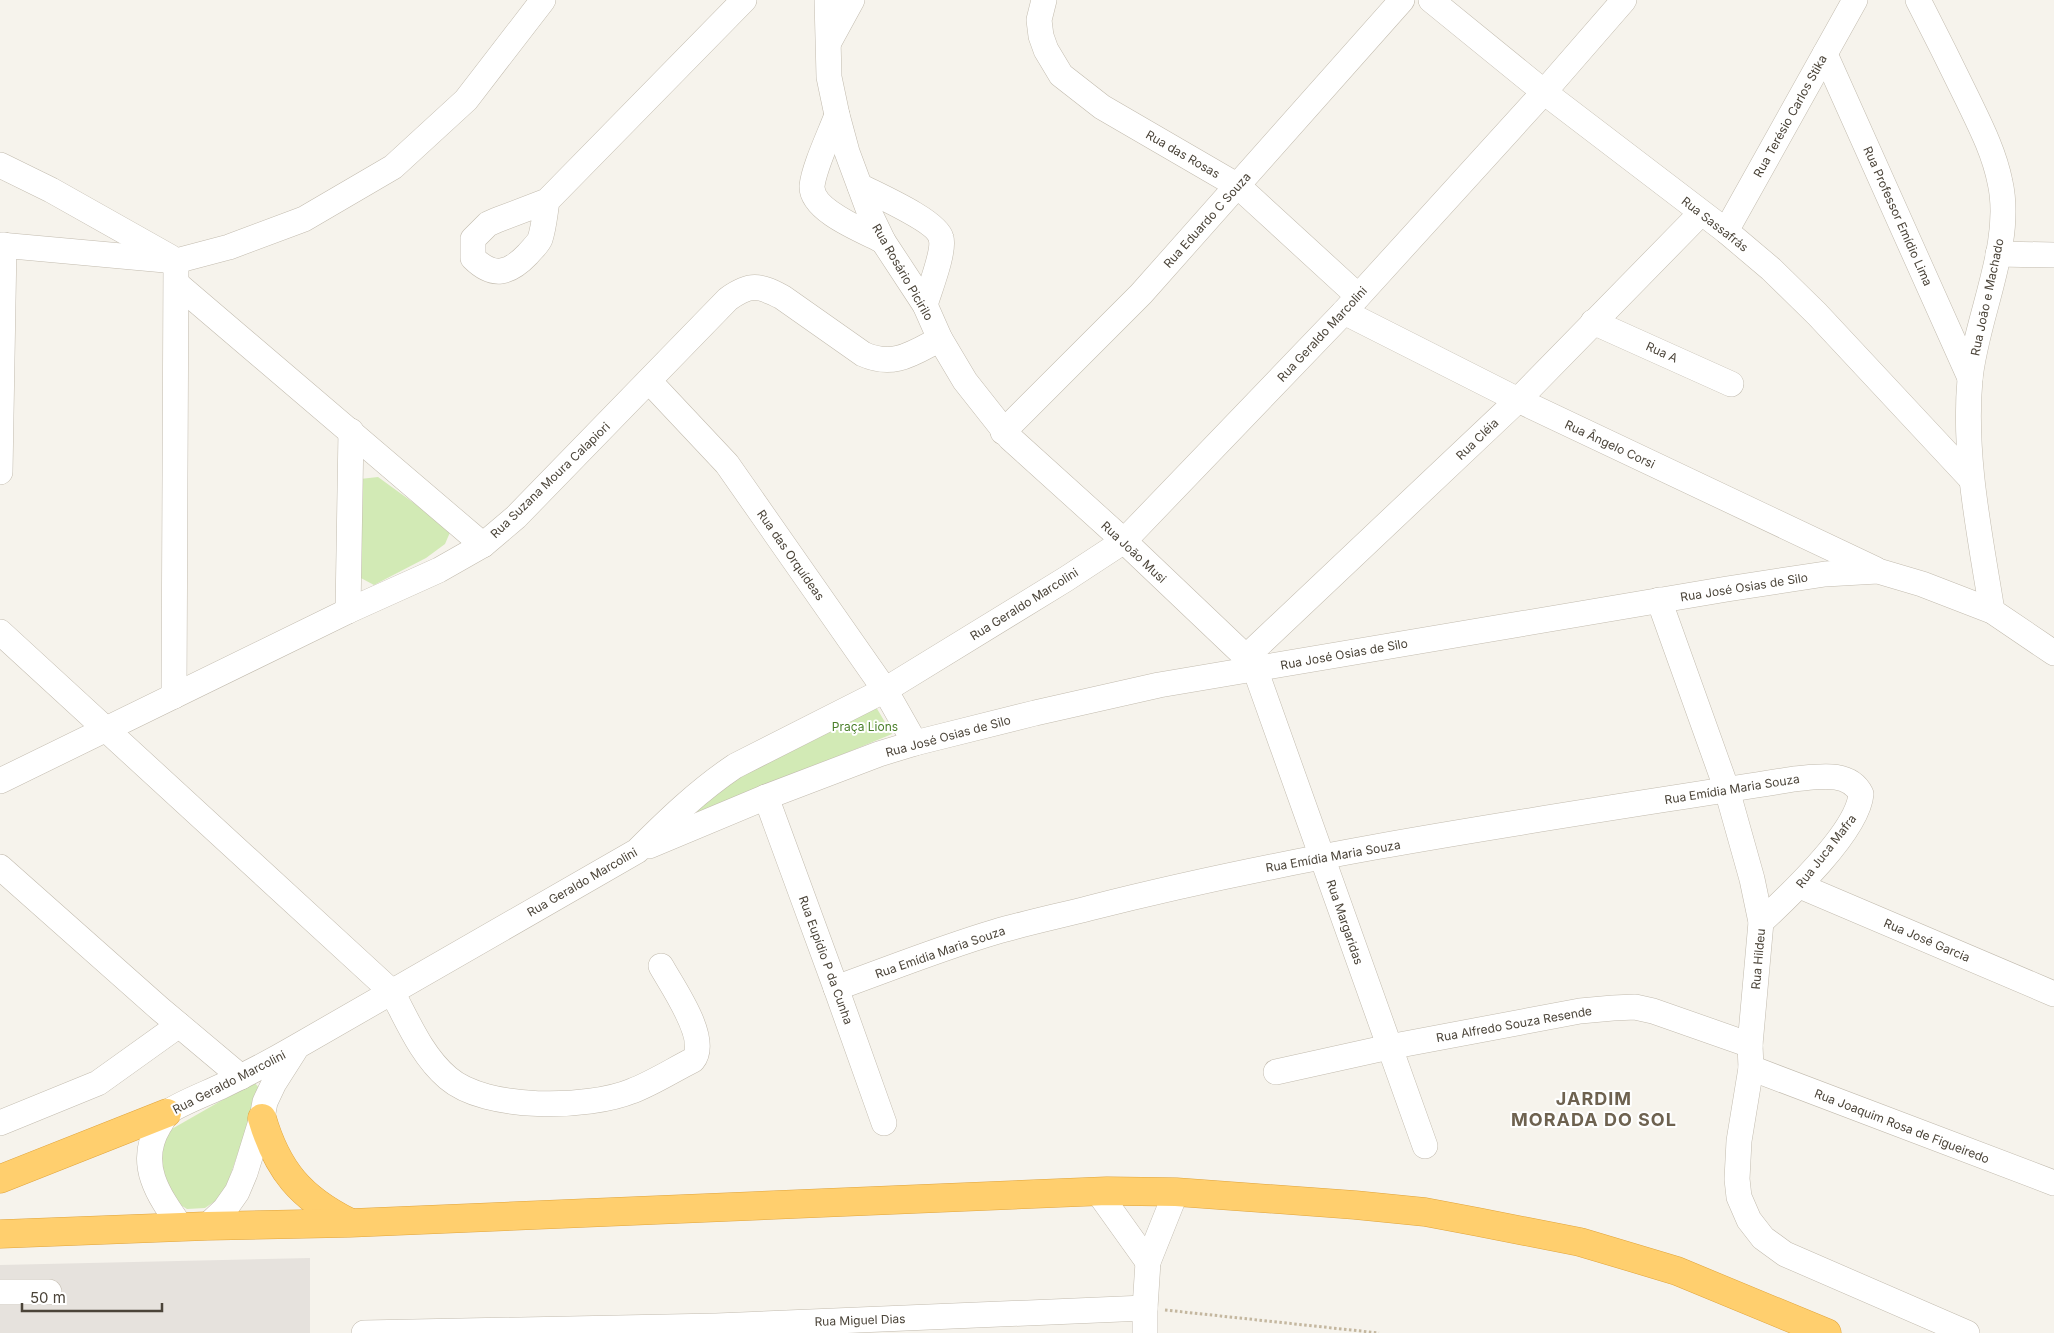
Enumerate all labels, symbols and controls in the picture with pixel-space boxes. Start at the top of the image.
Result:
street label: Rua Terésio Carlos Stika [1750,52,1830,180]
street label: Rua das Rosas [1143,127,1223,181]
street label: Rua Professor Emídio Lima [1860,144,1936,288]
street label: Rua Eduardo C Souza [1160,169,1254,271]
street label: Rua Sassafrás [1679,193,1751,255]
street label: Rua Rosário Picirilo [869,221,937,323]
street label: Rua João e Machado [1967,237,2007,357]
street label: Rua Geraldo Marcolini [1274,283,1370,385]
street label: Rua A [1644,338,1680,366]
street label: Rua Cléia [1453,415,1501,463]
street label: Rua Ângelo Corsi [1562,417,1658,472]
street label: Rua Suzana Moura Calapiori [487,419,613,541]
street label: Rua das Orquídeas [754,507,828,603]
street label: Rua João Musi [1098,518,1170,586]
street label: Rua Geraldo Marcolini [967,565,1081,643]
street label: Rua José Osias de Silo [1679,570,1809,604]
street label: Rua José Osias de Silo [1279,635,1409,673]
street label: Rua José Osias de Silo [884,712,1012,760]
park label: Praça Lions [832,719,898,734]
street label: Rua Emídia Maria Souza [1663,771,1801,807]
street label: Rua Juca Mafra [1793,811,1859,891]
street label: Rua Emídia Maria Souza [1264,837,1402,875]
street label: Rua Geraldo Marcolini [524,844,640,920]
street label: Rua Margaridas [1323,877,1367,967]
street label: Rua Eupídio P da Cunha [796,894,856,1026]
street label: Rua José Garcia [1882,915,1972,965]
street label: Rua Emídia Maria Souza [873,923,1007,981]
street label: Rua Hildeu [1748,928,1768,990]
street label: Rua Alfredo Souza Resende [1435,1003,1593,1045]
street label: Rua Geraldo Marcolini [170,1047,288,1117]
street label: Rua Joaquim Rosa de Figueiredo [1812,1086,1992,1166]
district label: JARDIM MORADA DO SOL [1511,1088,1677,1130]
scale bar [22,1280,162,1312]
text: 50 m [30,1288,66,1307]
street label: Rua Miguel Dias [814,1311,906,1329]

